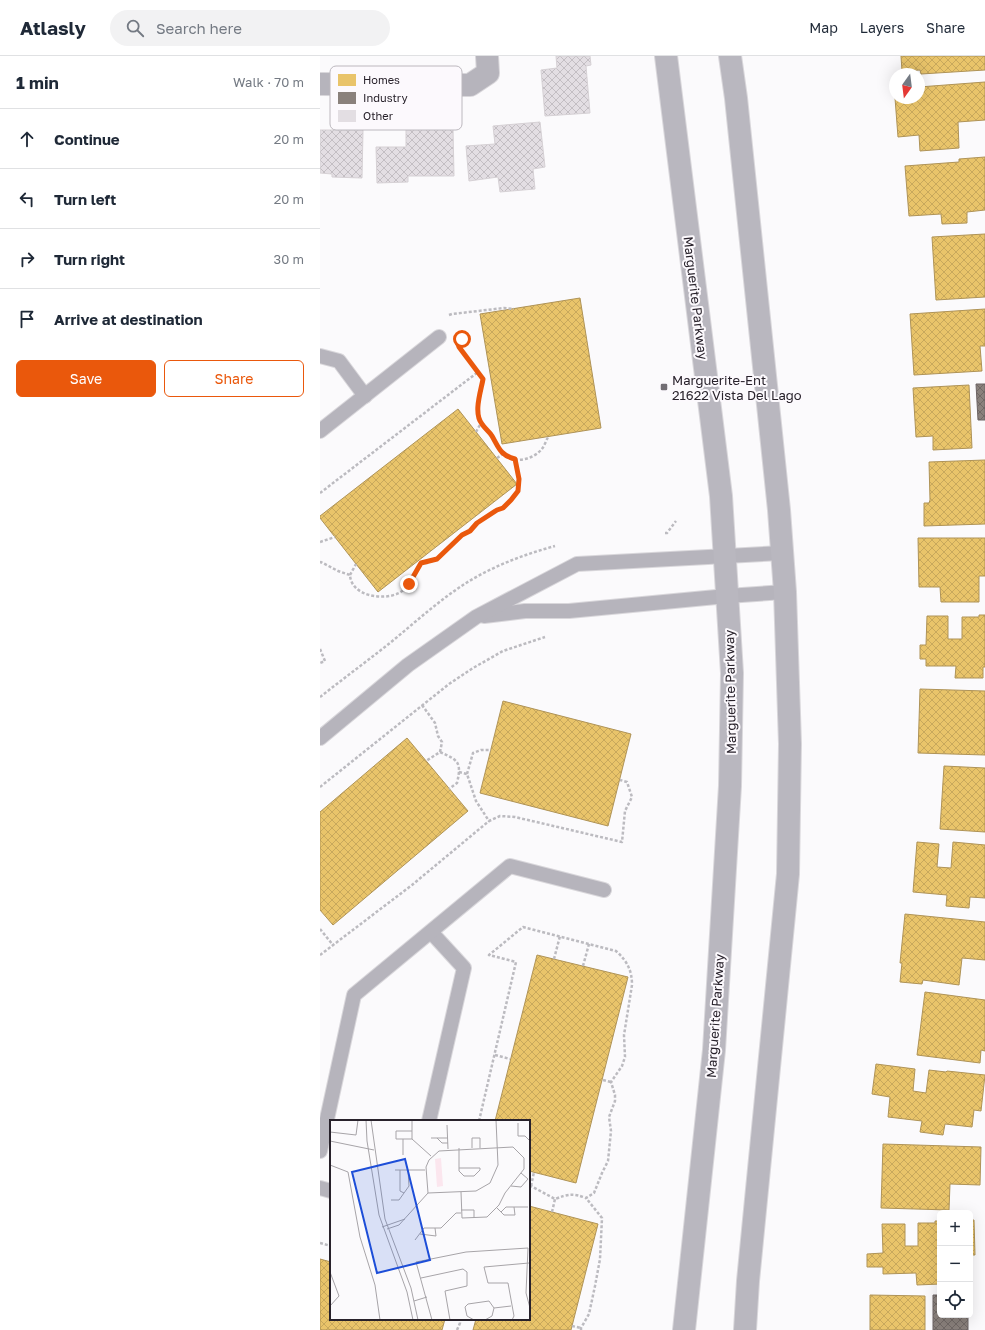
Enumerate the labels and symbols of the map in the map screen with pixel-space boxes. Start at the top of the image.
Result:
legend [330,66,462,130]
north arrow [889,68,925,104]
text: Homes [363,73,400,86]
text: Industry [363,91,408,104]
text: Other [363,109,394,122]
street label: Marguerite Parkway [680,235,712,361]
route start [453,330,471,348]
place label: Marguerite-Ent 21622 Vista Del Lago [672,372,802,403]
marker: Marguerite-Ent 21622 Vista Del Lago [659,382,669,392]
route end [400,575,418,593]
street label: Marguerite Parkway [721,629,739,754]
street label: Marguerite Parkway [703,953,727,1079]
inset map [330,1120,530,1320]

